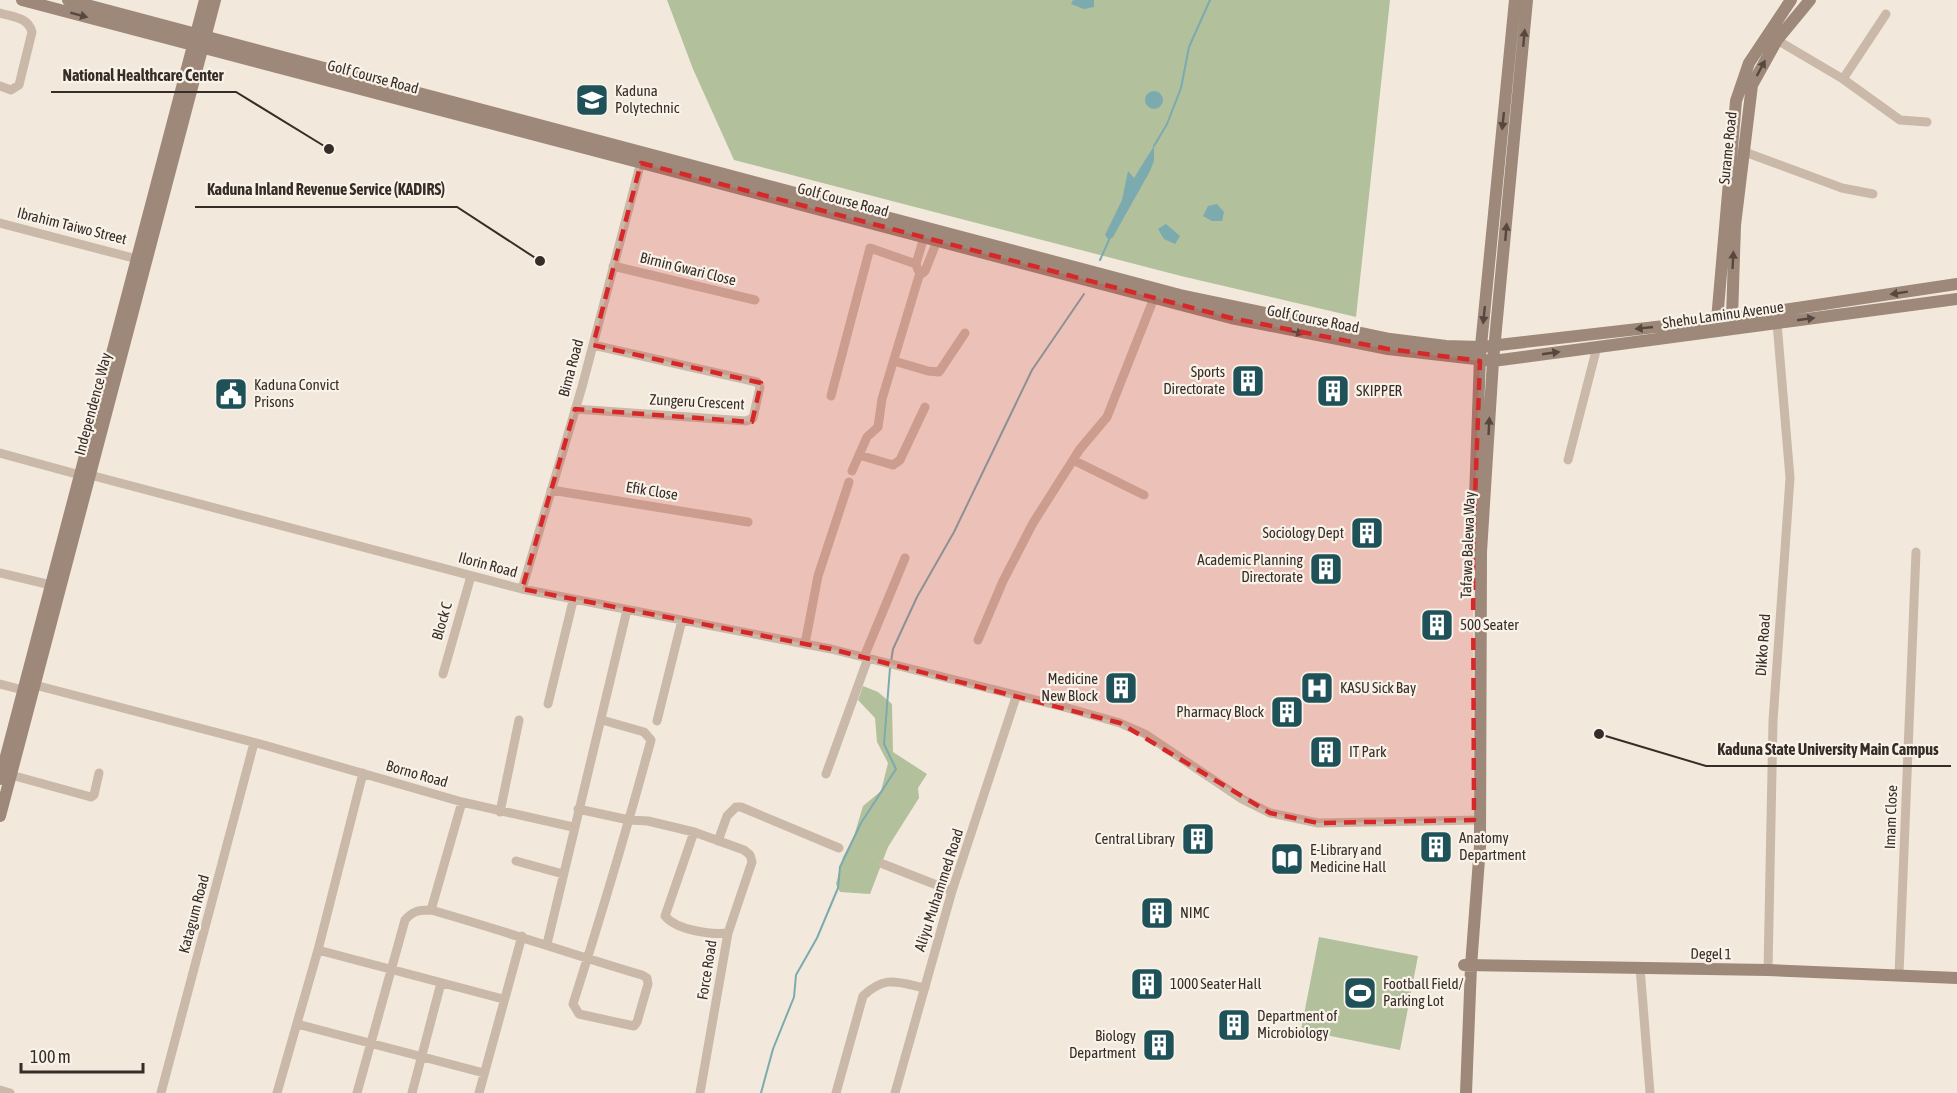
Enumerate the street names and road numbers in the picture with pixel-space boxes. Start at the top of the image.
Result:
street label: Golf Course Road [326,56,420,97]
street label: Surame Road [1715,111,1740,185]
street label: Golf Course Road [796,179,890,220]
street label: Ibrahim Taiwo Street [16,204,129,247]
street label: Birnin Gwari Close [638,248,738,289]
street label: Shehu Laminu Avenue [1661,298,1785,331]
street label: Golf Course Road [1266,301,1361,336]
street label: Bima Road [555,337,586,399]
street label: Independence Way [71,351,114,457]
street label: Zungeru Crescent [649,391,745,412]
street label: Efik Close [625,478,679,503]
street label: Tafawa Balewa Way [1457,491,1478,599]
street label: Ilorin Road [457,548,520,581]
street label: Block C [428,600,455,642]
street label: Dikko Road [1752,613,1773,677]
street label: Borno Road [384,757,450,790]
street label: Imam Close [1881,784,1900,849]
street label: Aliyu Muhammed Road [911,826,966,953]
street label: Katagum Road [175,873,212,955]
street label: Force Road [693,939,720,1001]
street label: Degel 1 [1690,945,1732,962]

